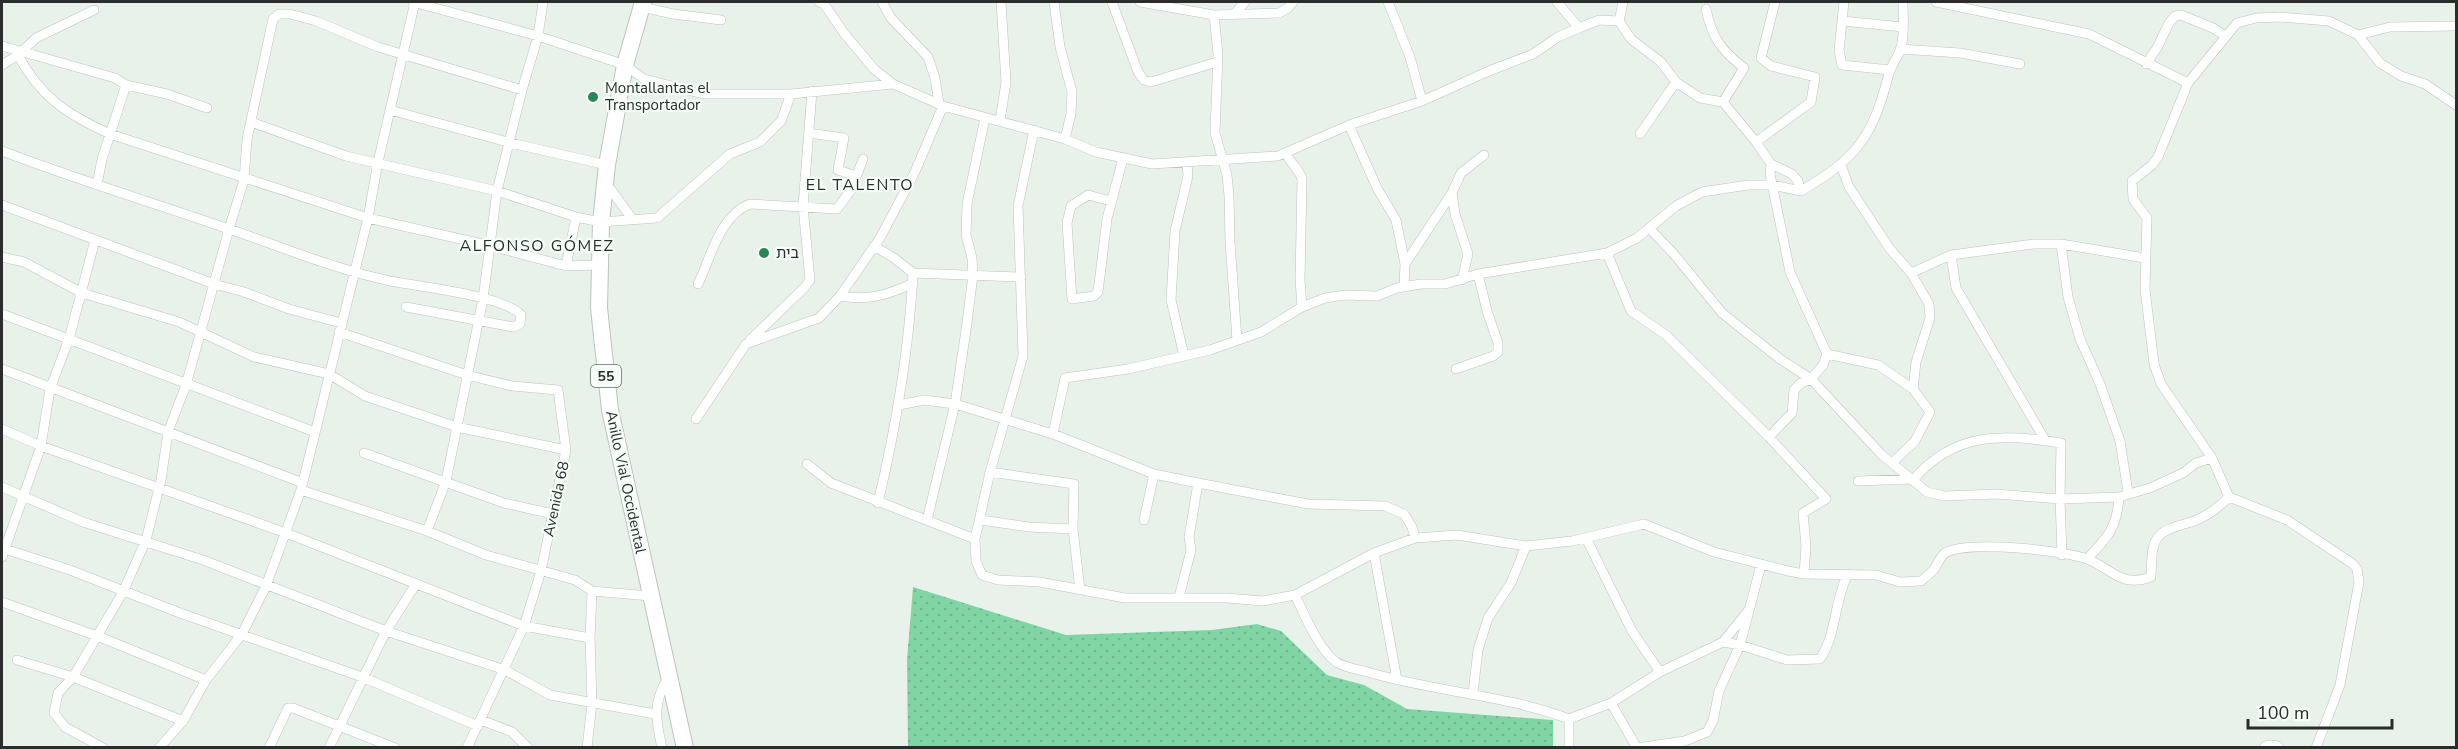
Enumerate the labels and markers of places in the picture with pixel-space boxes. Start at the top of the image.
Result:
place label: Montallantas el Transportador [605,78,710,115]
marker: Montallantas el Transportador [586,90,600,104]
place label: בית [776,243,799,263]
marker: בית [757,246,771,260]

